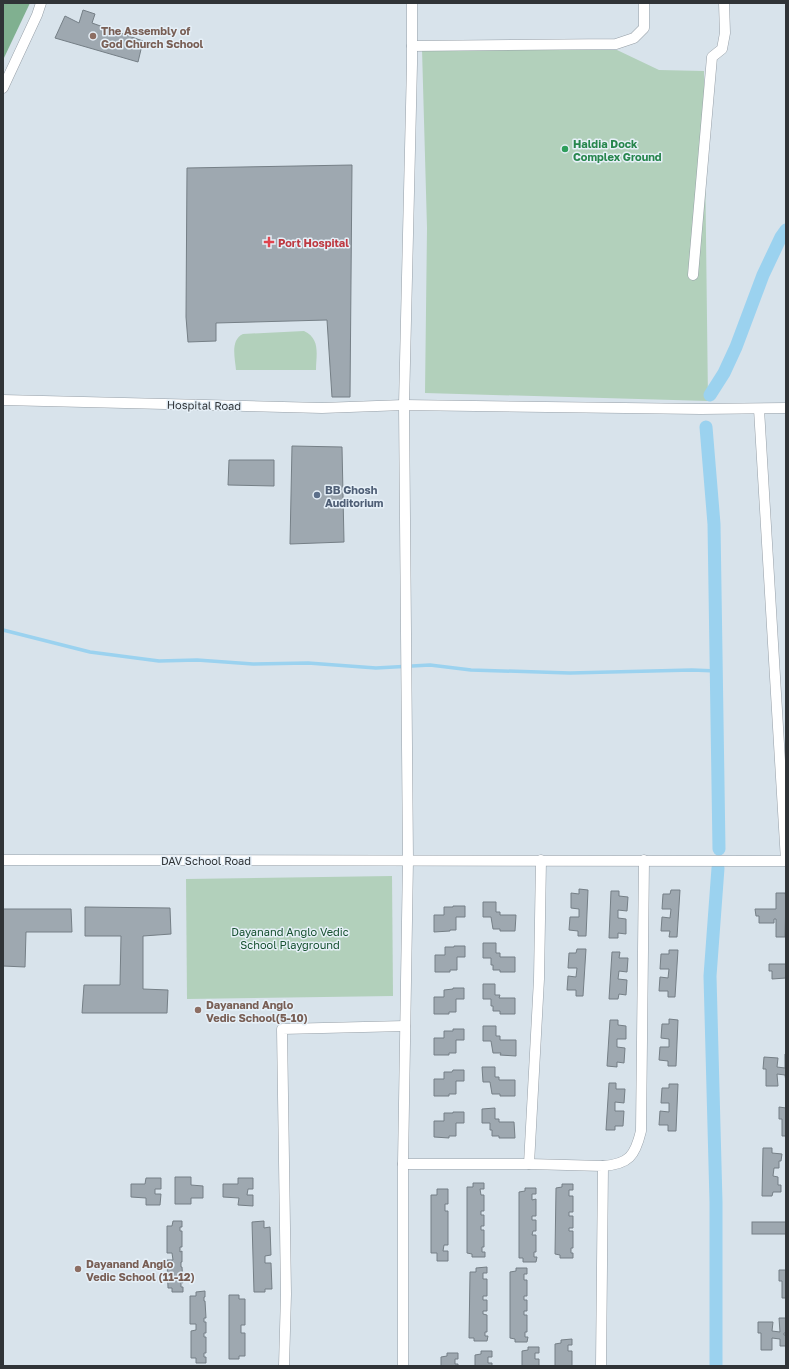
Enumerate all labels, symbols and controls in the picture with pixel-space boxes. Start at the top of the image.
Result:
place label: The Assembly of God Church School [101,24,204,50]
marker: The Assembly of God Church School [88,31,98,41]
place label: Haldia Dock Complex Ground [573,137,662,163]
marker: Haldia Dock Complex Ground [560,144,570,154]
marker: Port Hospital [263,236,275,248]
place label: Port Hospital [278,236,349,249]
street label: Hospital Road [167,398,241,412]
place label: BB Ghosh Auditorium [325,483,384,509]
marker: BB Ghosh Auditorium [312,490,322,500]
street label: DAV School Road [161,854,251,867]
park label: Dayanand Anglo Vedic School Playground [231,925,349,951]
place label: Dayanand Anglo Vedic School(5-10) [206,998,308,1024]
marker: Dayanand Anglo Vedic School(5-10) [193,1005,203,1015]
place label: Dayanand Anglo Vedic School (11-12) [86,1257,195,1283]
marker: Dayanand Anglo Vedic School (11-12) [73,1264,83,1274]

